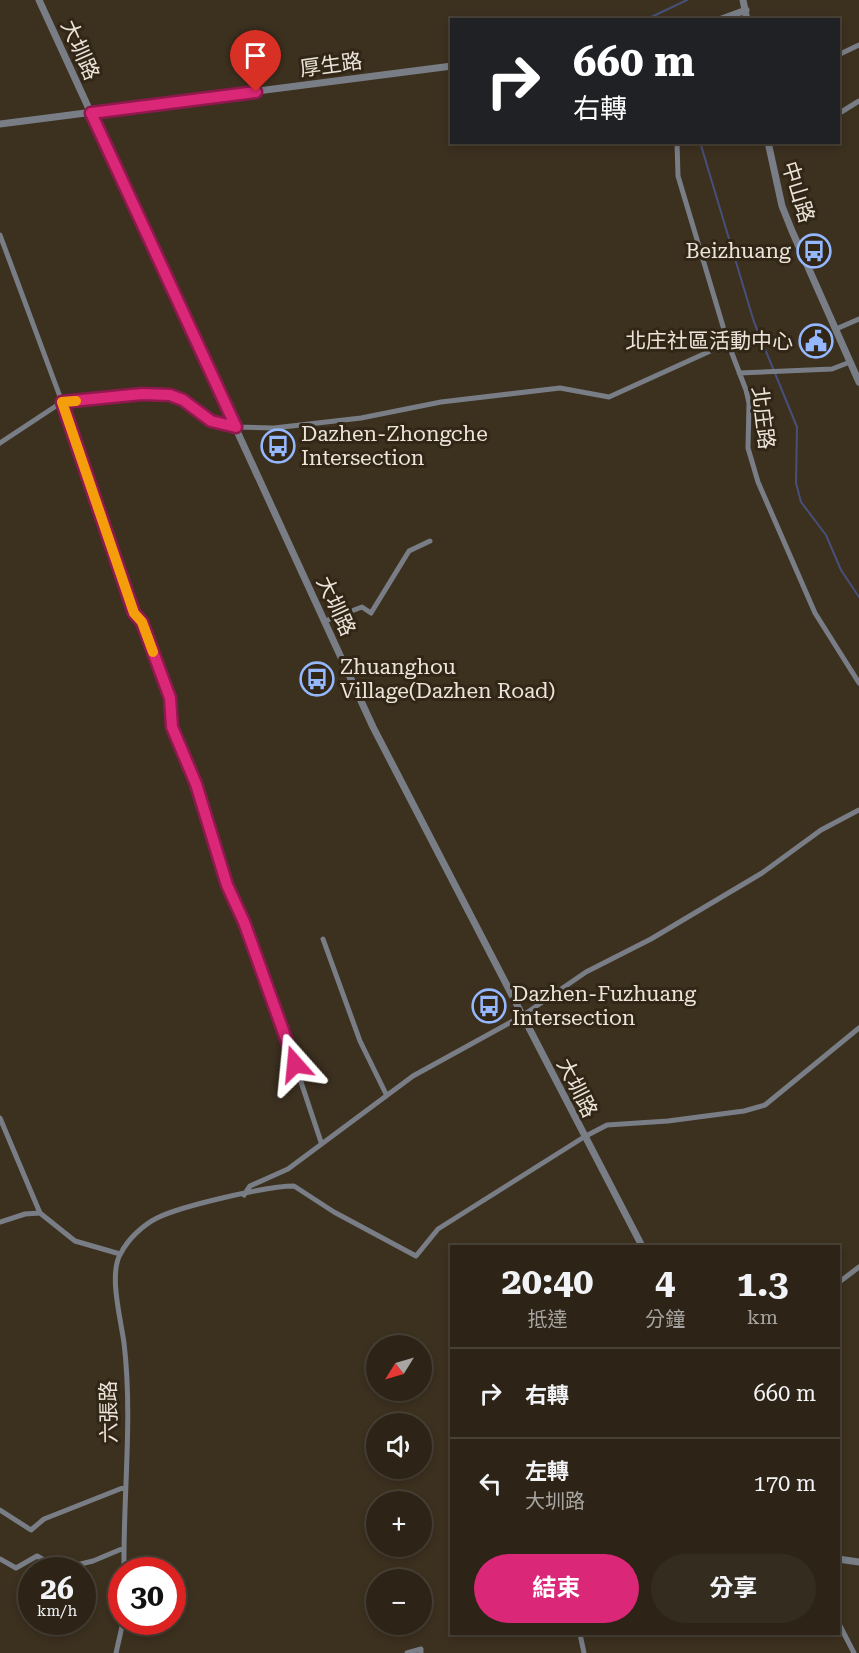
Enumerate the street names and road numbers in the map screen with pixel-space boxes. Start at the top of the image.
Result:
street label: 大圳路 [56,16,104,84]
street label: 厚生路 [298,49,364,81]
street label: 中山路 [777,158,819,226]
street label: 北庄路 [747,385,779,451]
street label: 大圳路 [312,572,360,640]
street label: 大圳路 [552,1054,602,1122]
street label: 六張路 [96,1380,122,1444]

